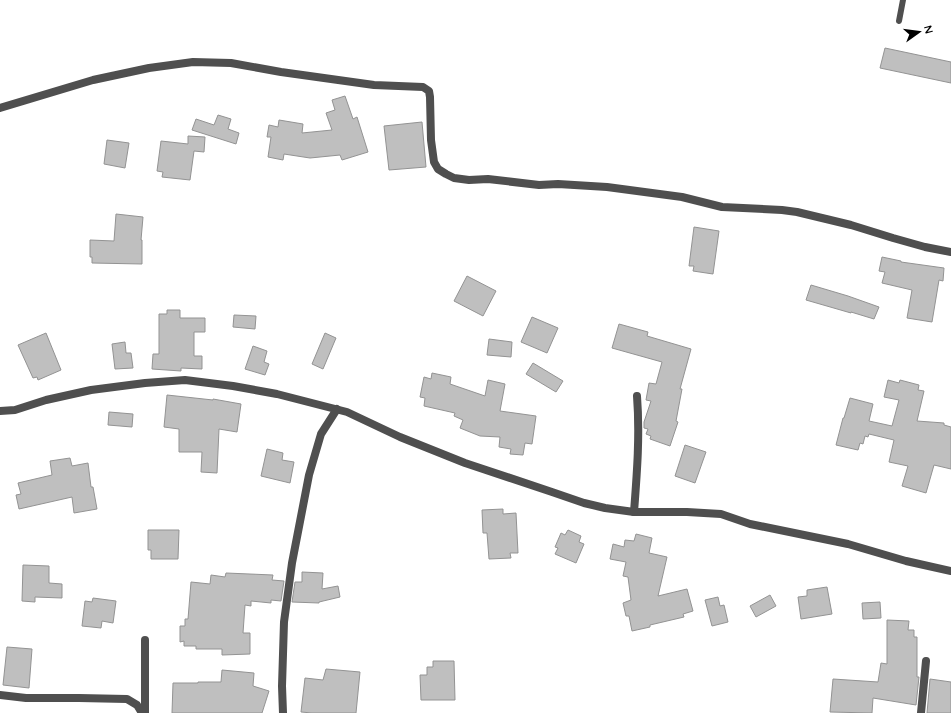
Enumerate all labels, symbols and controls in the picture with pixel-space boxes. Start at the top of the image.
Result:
north arrow [899,12,939,52]
text: N [921,24,936,35]

